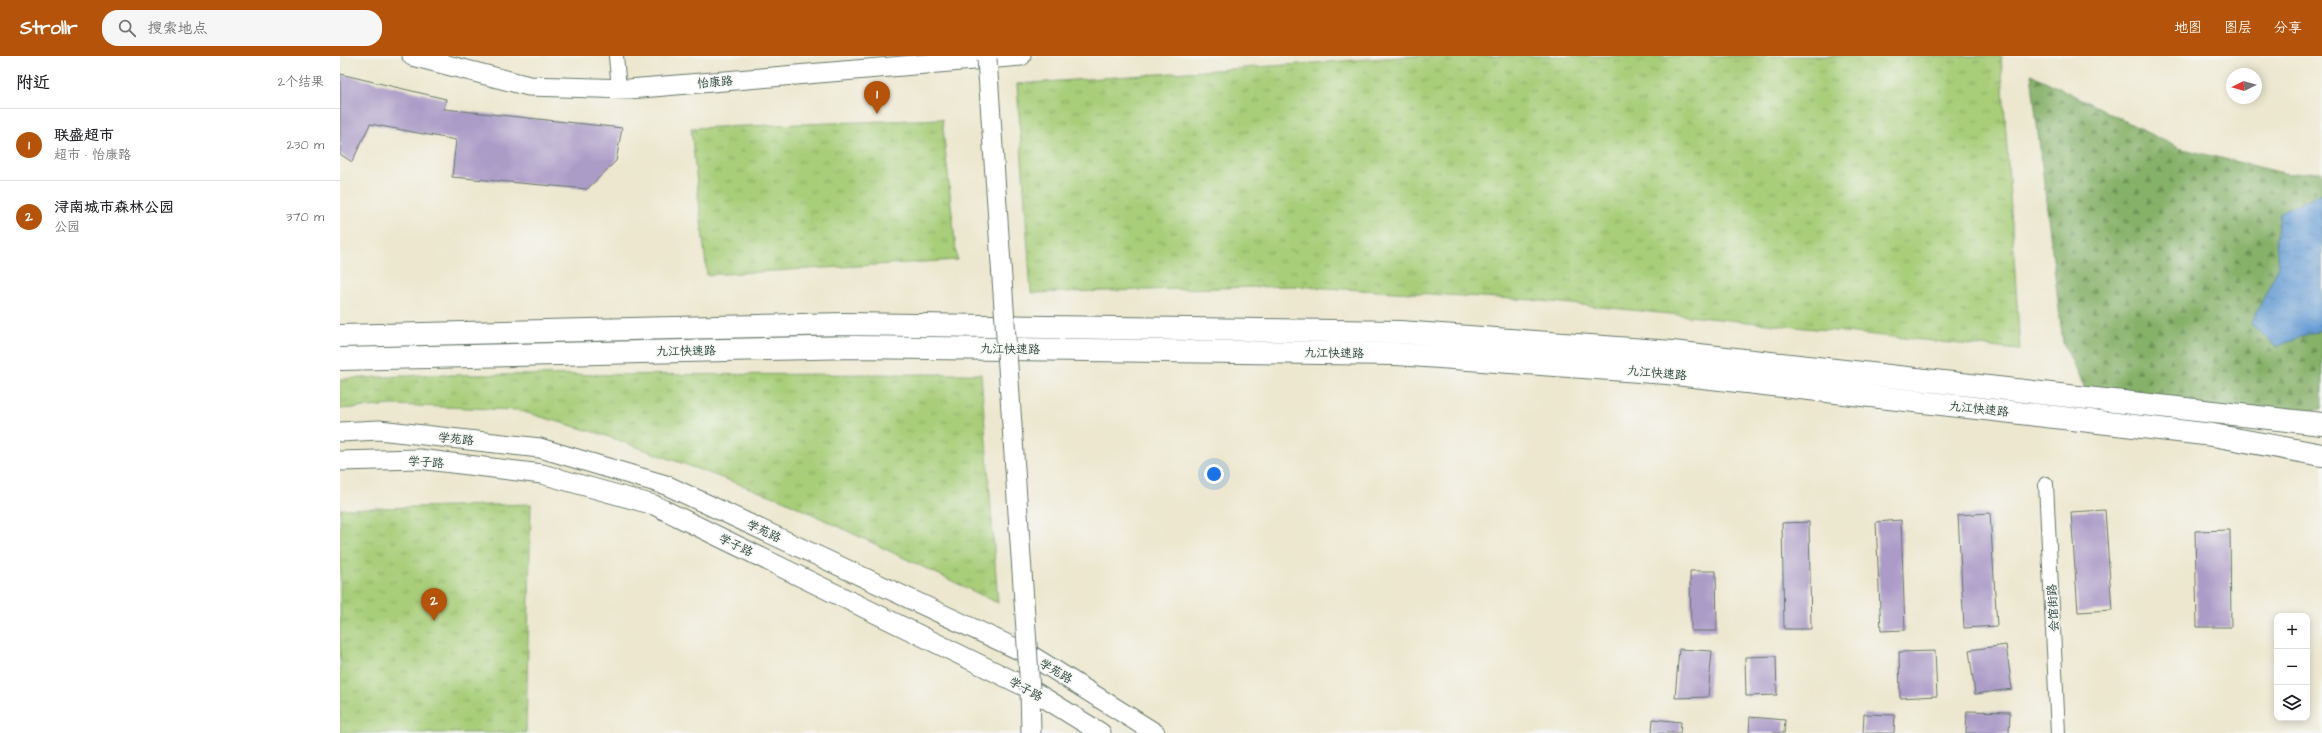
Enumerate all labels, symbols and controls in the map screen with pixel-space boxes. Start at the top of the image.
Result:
search box [102,10,382,46]
text: Strollr [20,15,78,42]
icon: search [116,17,138,39]
text: 搜索地点 [148,18,208,39]
text: 地图 [2174,18,2202,38]
text: 图层 [2224,18,2252,38]
text: 分享 [2274,18,2302,38]
north arrow [2226,68,2262,104]
text: 附近 [16,71,50,95]
street label: 怡康路 [696,72,734,93]
text: 2个结果 [278,73,324,91]
pin: 1 [864,81,890,114]
text: 联盛超市 [54,125,114,146]
text: 1 [28,136,30,154]
text: 230 m [286,136,324,154]
text: 超市 · 怡康路 [54,146,131,164]
text: 浔南城市森林公园 [54,197,174,218]
text: 2 [25,208,33,226]
text: 370 m [286,208,324,226]
text: 公园 [54,218,80,236]
street label: 九江快速路 [980,340,1040,359]
street label: 九江快速路 [656,342,716,361]
street label: 九江快速路 [1304,344,1364,363]
street label: 九江快速路 [1626,362,1688,385]
street label: 九江快速路 [1948,398,2010,421]
street label: 学苑路 [437,429,475,450]
street label: 学子路 [407,453,445,472]
your location [1204,464,1224,484]
street label: 学苑路 [744,516,784,547]
street label: 学子路 [716,530,756,561]
street label: 会馆街路 [2044,584,2063,632]
pin: 2 [421,588,447,621]
map controls [2274,613,2310,721]
button: + [2274,613,2310,649]
button: − [2274,649,2310,685]
street label: 学苑路 [1036,655,1076,688]
street label: 学子路 [1006,673,1046,706]
button: layers [2274,685,2310,721]

